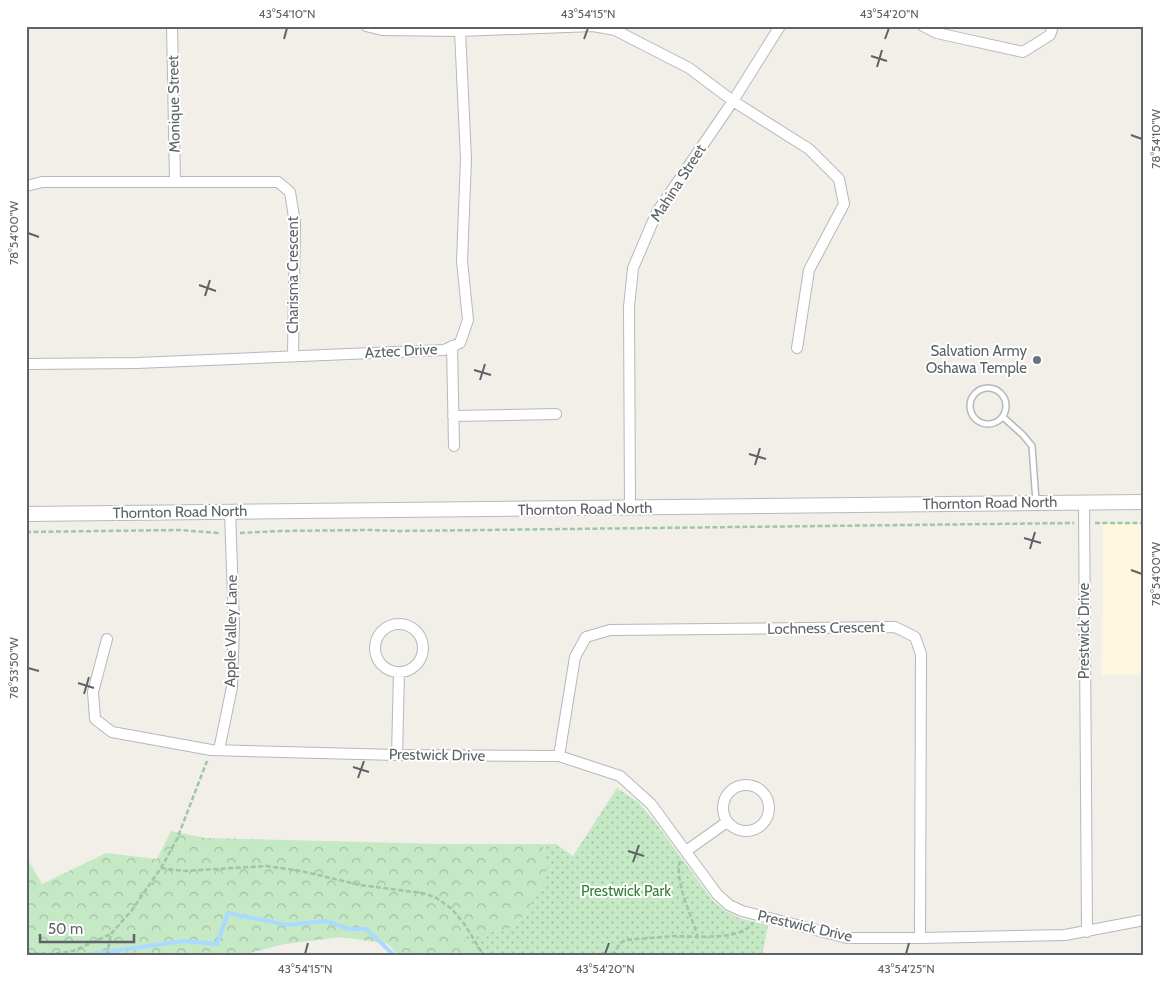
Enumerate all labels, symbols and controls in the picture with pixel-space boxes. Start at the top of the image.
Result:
text: 43°54'10"N [259,6,315,21]
text: 43°54'15"N [561,6,616,21]
text: 43°54'20"N [859,6,919,21]
street label: Monique Street [164,55,184,153]
text: 78°54'10"W [1148,109,1163,169]
street label: Mahina Street [646,141,710,225]
text: 78°54'00"W [6,200,21,265]
street label: Charisma Crescent [284,216,302,334]
street label: Aztec Drive [364,340,438,362]
place label: Salvation Army Oshawa Temple [926,342,1027,377]
marker: Salvation Army Oshawa Temple [1031,354,1043,366]
street label: Thornton Road North [922,493,1058,513]
street label: Thornton Road North [517,499,653,519]
street label: Thornton Road North [112,502,248,522]
text: 78°54'00"W [1148,541,1163,606]
street label: Apple Valley Lane [221,574,241,687]
street label: Prestwick Drive [1075,582,1093,679]
street label: Lochness Crescent [767,618,885,638]
text: 78°53'50"W [6,636,21,699]
street label: Prestwick Drive [389,745,486,765]
park label: Prestwick Park [581,882,671,900]
street label: Prestwick Drive [756,906,854,946]
scale bar [40,912,134,944]
text: 50 m [48,920,83,938]
text: 43°54'15"N [278,961,333,976]
text: 43°54'20"N [575,961,635,976]
text: 43°54'25"N [877,961,935,976]

